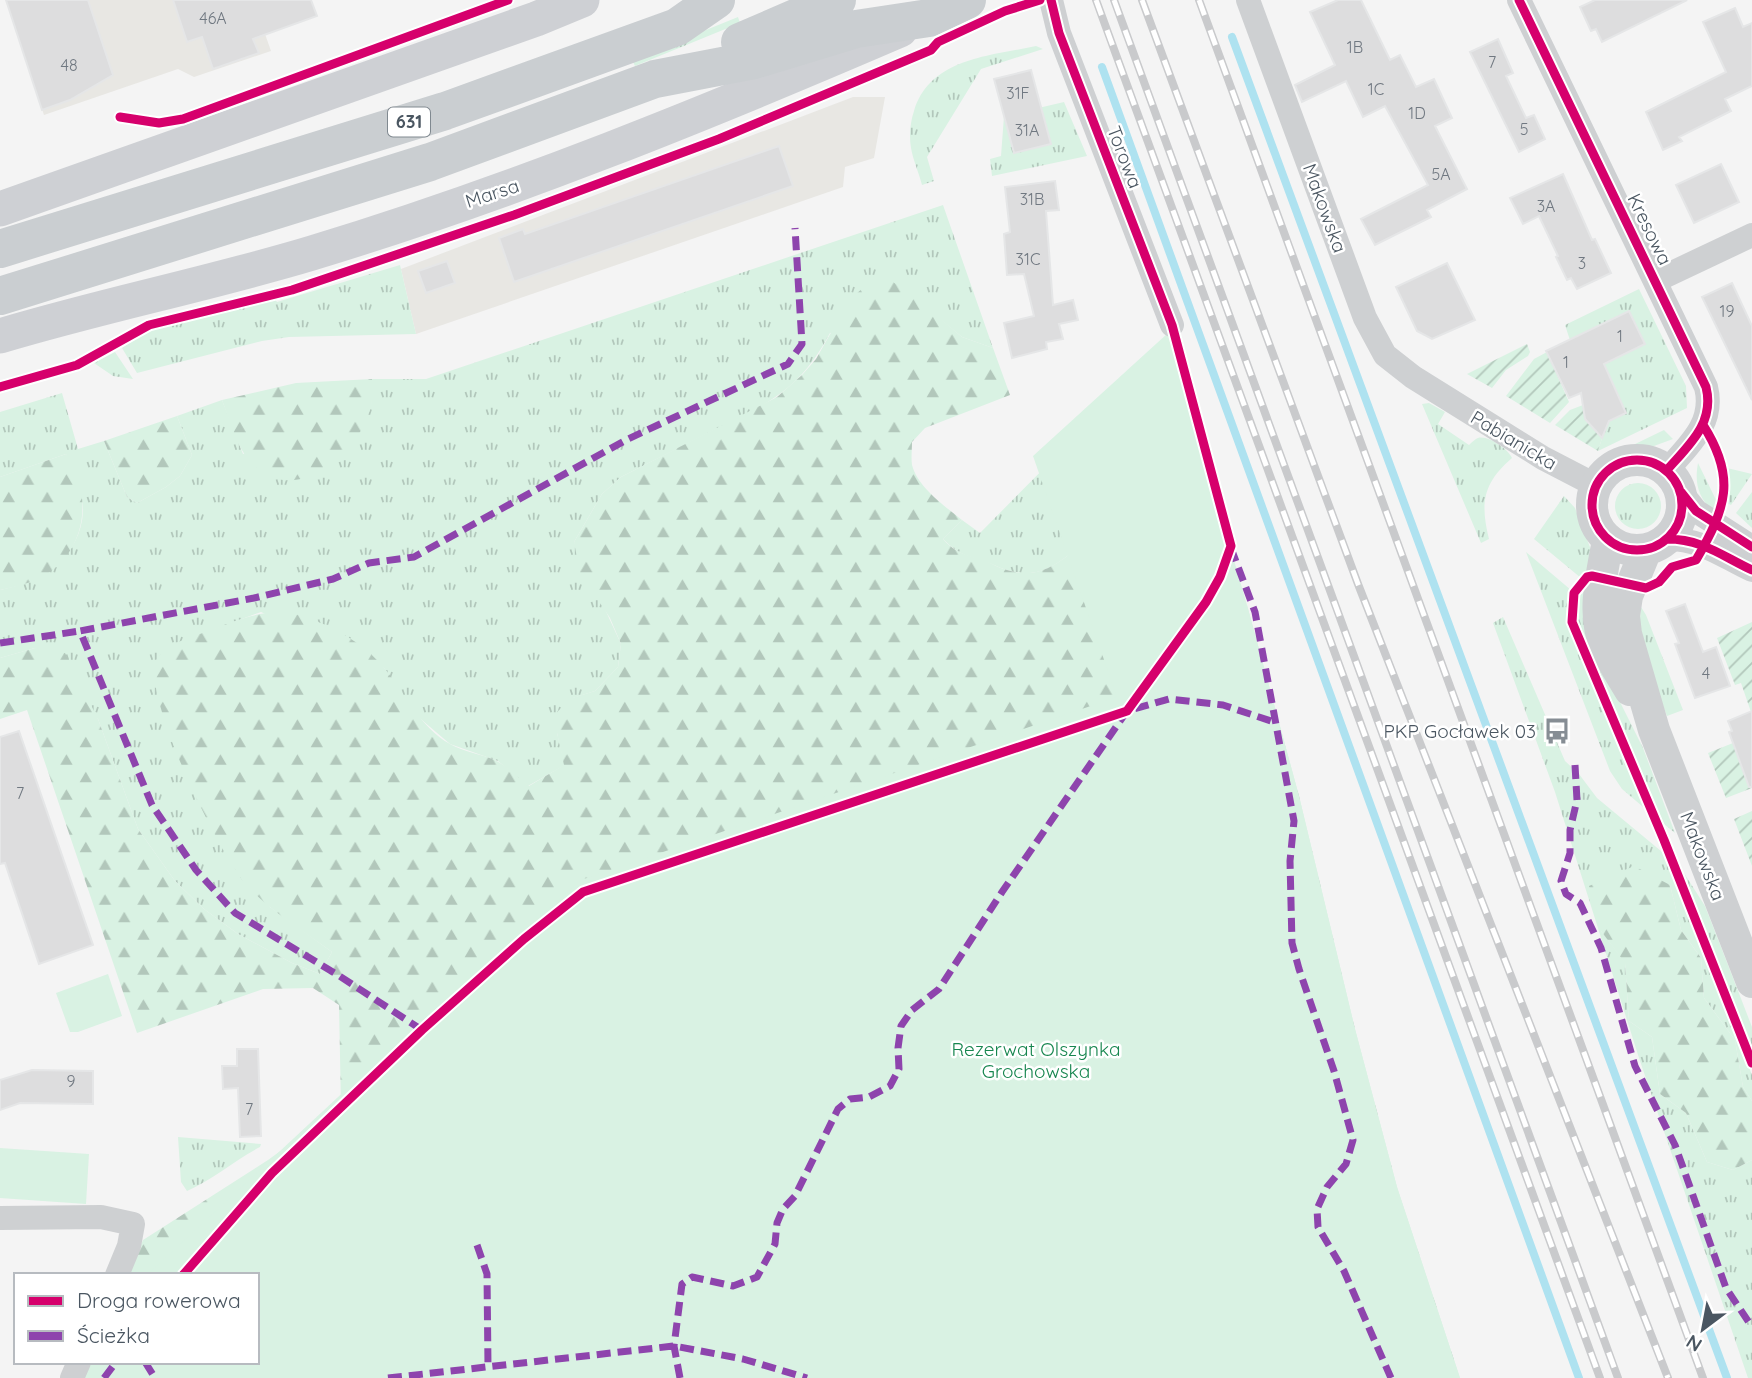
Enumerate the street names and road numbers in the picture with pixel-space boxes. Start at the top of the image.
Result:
road number: 631 [388,107,430,136]
street label: Torowa [1102,122,1148,192]
street label: Makowska [1298,160,1352,256]
street label: Marsa [462,173,522,213]
street label: Kresowa [1622,189,1678,269]
street label: Pabianicka [1467,405,1561,475]
street label: Makowska [1675,808,1731,904]

